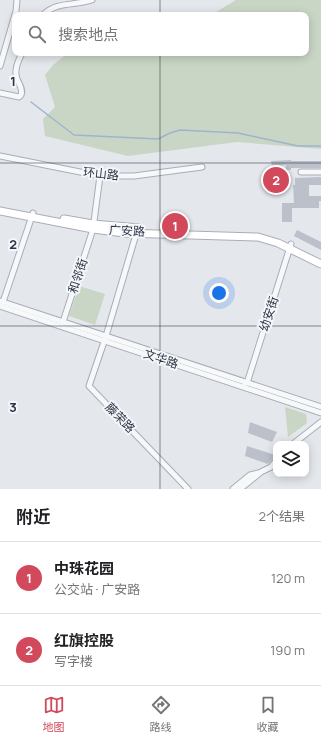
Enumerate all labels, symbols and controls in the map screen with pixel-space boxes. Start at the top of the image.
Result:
search box [12,12,309,56]
icon: search [26,23,48,45]
text: 搜索地点 [58,24,118,45]
text: 1 [10,72,16,90]
street label: 环山路 [82,163,120,184]
pin: 2 [263,165,289,195]
pin: 1 [162,211,188,241]
street label: 广安路 [109,221,145,240]
text: 2 [9,235,17,253]
street label: 和邻街 [64,256,91,296]
your location [209,283,229,303]
street label: 幼安街 [255,294,282,334]
street label: 文华路 [141,345,181,372]
text: 3 [9,398,17,416]
street label: 藤荣路 [102,399,139,437]
map controls [273,441,309,477]
button: layers [273,441,309,477]
text: 附近 [16,505,50,528]
text: 2个结果 [259,507,305,525]
text: 中珠花园 [54,558,114,579]
text: 1 [26,569,32,587]
text: 120 m [271,569,305,587]
text: 公交站 · 广安路 [54,580,140,598]
text: 红旗控股 [54,630,114,651]
text: 2 [25,641,33,659]
text: 190 m [270,641,305,659]
text: 写字楼 [54,652,93,670]
tab: 地图 [43,694,65,734]
tab: 路线 [150,694,172,734]
tab: 收藏 [257,694,279,734]

